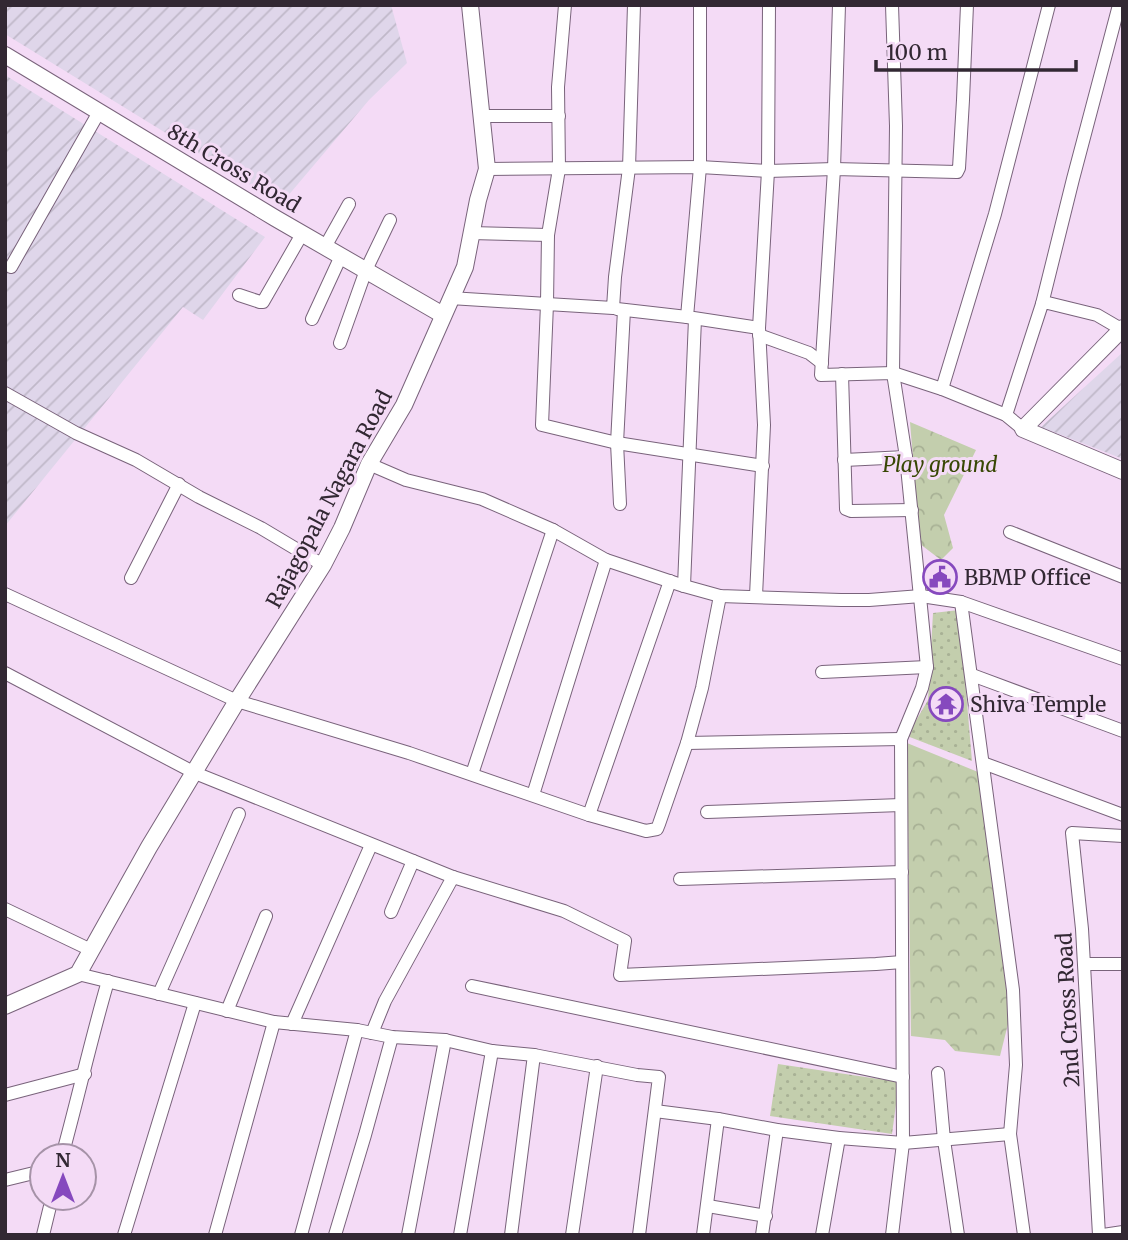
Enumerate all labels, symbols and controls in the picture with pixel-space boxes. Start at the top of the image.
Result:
scale bar [876,28,1076,72]
text: 100 m [886,39,948,66]
street label: 8th Cross Road [163,118,306,219]
street label: Rajagopala Nagara Road [260,385,398,613]
park label: Play ground [882,451,998,478]
public building icon: BBMP Office [921,558,959,596]
place label: BBMP Office [964,564,1091,591]
temple icon: Shiva Temple [927,685,965,723]
place label: Shiva Temple [970,691,1106,718]
street label: 2nd Cross Road [1050,932,1086,1088]
north arrow [28,1142,98,1212]
text: N [55,1148,71,1172]

